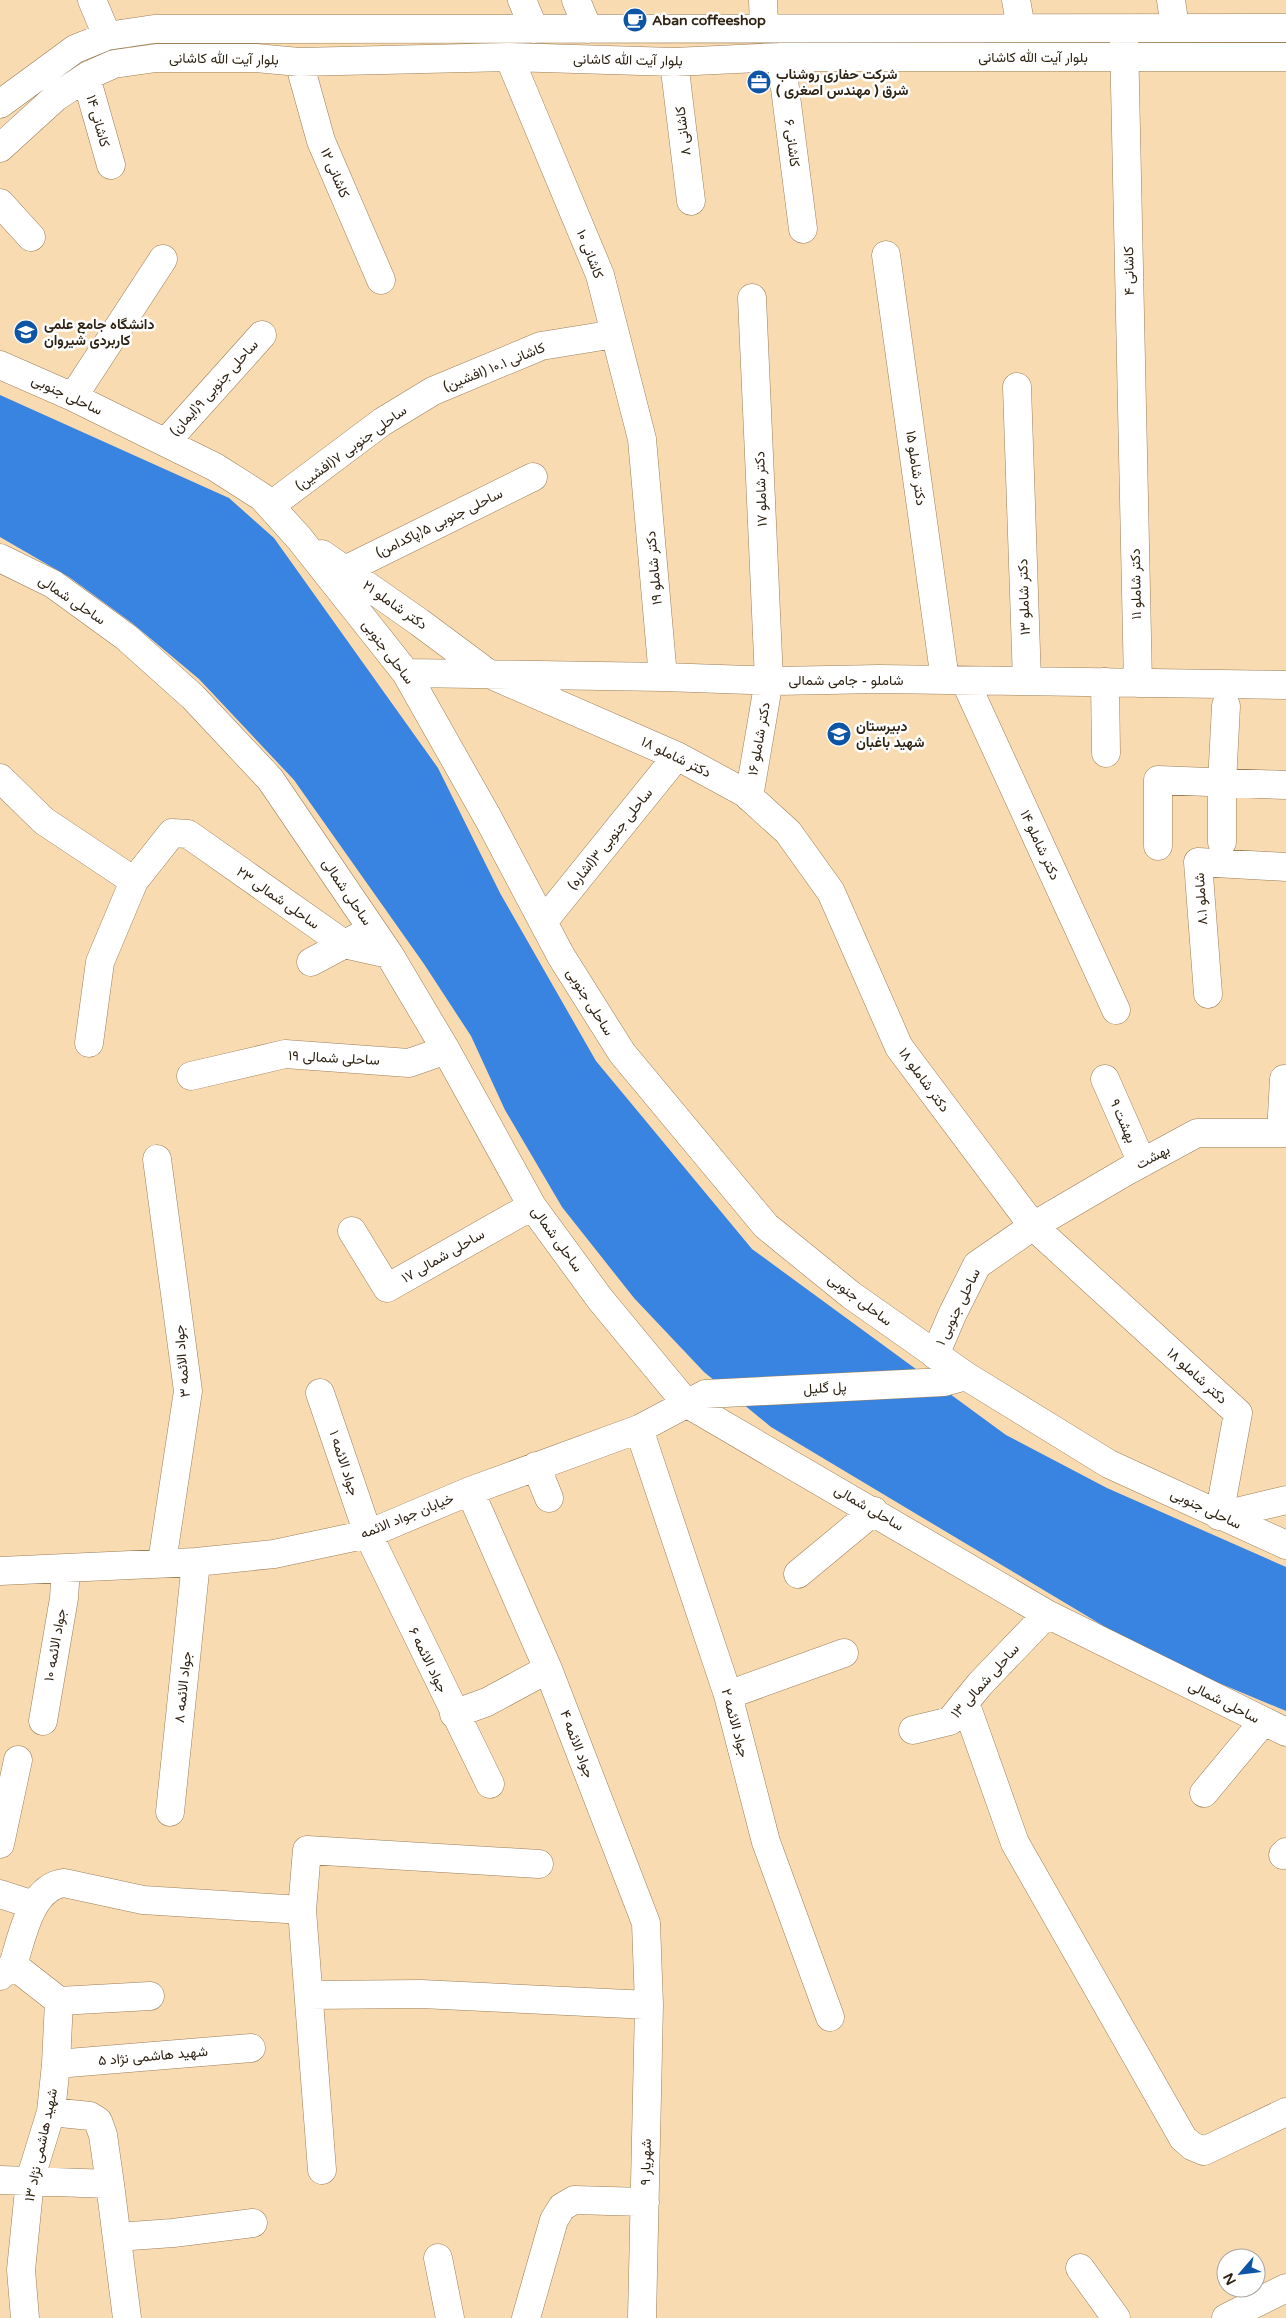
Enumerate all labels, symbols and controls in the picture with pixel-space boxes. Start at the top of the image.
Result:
cafe icon: Aban coffeeshop [622,7,648,33]
place label: Aban coffeeshop [652,12,766,29]
street label: بلوار آیت الله کاشانی [978,49,1088,66]
street label: بلوار آیت الله کاشانی [169,50,279,68]
street label: بلوار آیت الله کاشانی [573,51,683,69]
place label: شرکت حفاری روشناب شرق ( مهندس اصغری ) [776,66,908,99]
office icon: شرکت حفاری روشناب شرق ( مهندس اصغری ) [746,69,772,95]
street label: کاشانی ۱۴ [82,93,114,149]
street label: کاشانی ۸ [672,105,694,157]
street label: کاشانی ۶ [781,118,803,168]
street label: کاشانی ۱۲ [317,145,353,201]
street label: کاشانی ۱۰ [573,227,607,281]
street label: کاشانی ۴ [1120,246,1138,296]
place label: دانشگاه جامع علمی کاربردی شیروان [44,316,154,349]
school or university icon: دانشگاه جامع علمی کاربردی شیروان [13,319,39,345]
street label: ساحلی جنوبی ۹(ایمان) [166,336,262,440]
street label: کاشانی ۱۰.۱ (افشین) [441,339,547,395]
street label: ساحلی جنوبی [29,371,105,419]
street label: ساحلی جنوبی ۷(افشین) [292,402,410,494]
street label: دکتر شاملو ۱۵ [902,429,930,507]
street label: دکتر شاملو ۱۷ [751,451,771,527]
street label: ساحلی جنوبی ۵(پاکدامن) [373,485,506,562]
street label: دکتر شاملو ۱۹ [642,530,666,606]
street label: دکتر شاملو ۱۱ [1127,548,1145,620]
street label: دکتر شاملو ۱۳ [1014,558,1034,636]
street label: ساحلی شمالی [35,571,109,629]
street label: دکتر شاملو ۲۱ [360,577,431,634]
street label: ساحلی جنوبی [358,616,418,688]
street label: شاملو - جامی شمالی [788,672,904,689]
street label: دکتر شاملو ۱۶ [744,701,774,777]
place label: دبیرستان شهید باغبان [856,718,924,751]
school or university icon: دبیرستان شهید باغبان [826,721,852,747]
street label: دکتر شاملو ۱۸ [638,733,714,781]
street label: ساحلی جنوبی ۳(اشاره) [564,785,656,893]
street label: دکتر شاملو ۱۴ [1016,807,1064,883]
street label: ساحلی شمالی [318,855,376,929]
street label: ساحلی شمالی ۲۳ [233,863,323,933]
street label: شاملو ۸.۱ [1191,872,1211,926]
street label: ساحلی جنوبی [563,965,617,1039]
street label: دکتر شاملو ۱۸ [895,1044,953,1116]
street label: ساحلی شمالی ۱۹ [288,1047,380,1069]
street label: بهشت ۹ [1106,1096,1140,1146]
street label: بهشت [1133,1141,1173,1173]
street label: ساحلی شمالی [527,1203,587,1275]
street label: ساحلی شمالی ۱۷ [398,1225,488,1287]
street label: ساحلی جنوبی ۱ [932,1266,984,1348]
street label: ساحلی جنوبی [824,1270,896,1330]
street label: جواد الائمه ۳ [170,1324,194,1398]
street label: دکتر شاملو ۱۸ [1163,1344,1231,1408]
street label: پل گلیل [803,1378,847,1399]
street label: جواد الائمه ۱ [325,1428,363,1498]
street label: ساحلی شمالی [831,1481,907,1535]
street label: ساحلی جنوبی [1168,1485,1244,1533]
street label: خیابان جواد الائمه [358,1490,456,1542]
street label: جواد الائمه ۱۰ [40,1607,70,1683]
street label: جواد الائمه ۶ [405,1625,451,1695]
street label: ساحلی شمالی ۱۳ [947,1640,1023,1722]
street label: جواد الائمه ۸ [171,1650,195,1724]
street label: ساحلی شمالی [1186,1677,1262,1727]
street label: جواد الائمه ۲ [718,1687,752,1759]
street label: جواد الائمه ۴ [556,1708,598,1780]
street label: شهید هاشمی نژاد ۵ [97,2043,209,2069]
street label: شهید هاشمی نژاد ۱۳ [21,2087,61,2203]
street label: شهریار ۹ [637,2139,655,2185]
north arrow [1216,2248,1266,2298]
text: N [1220,2270,1240,2288]

